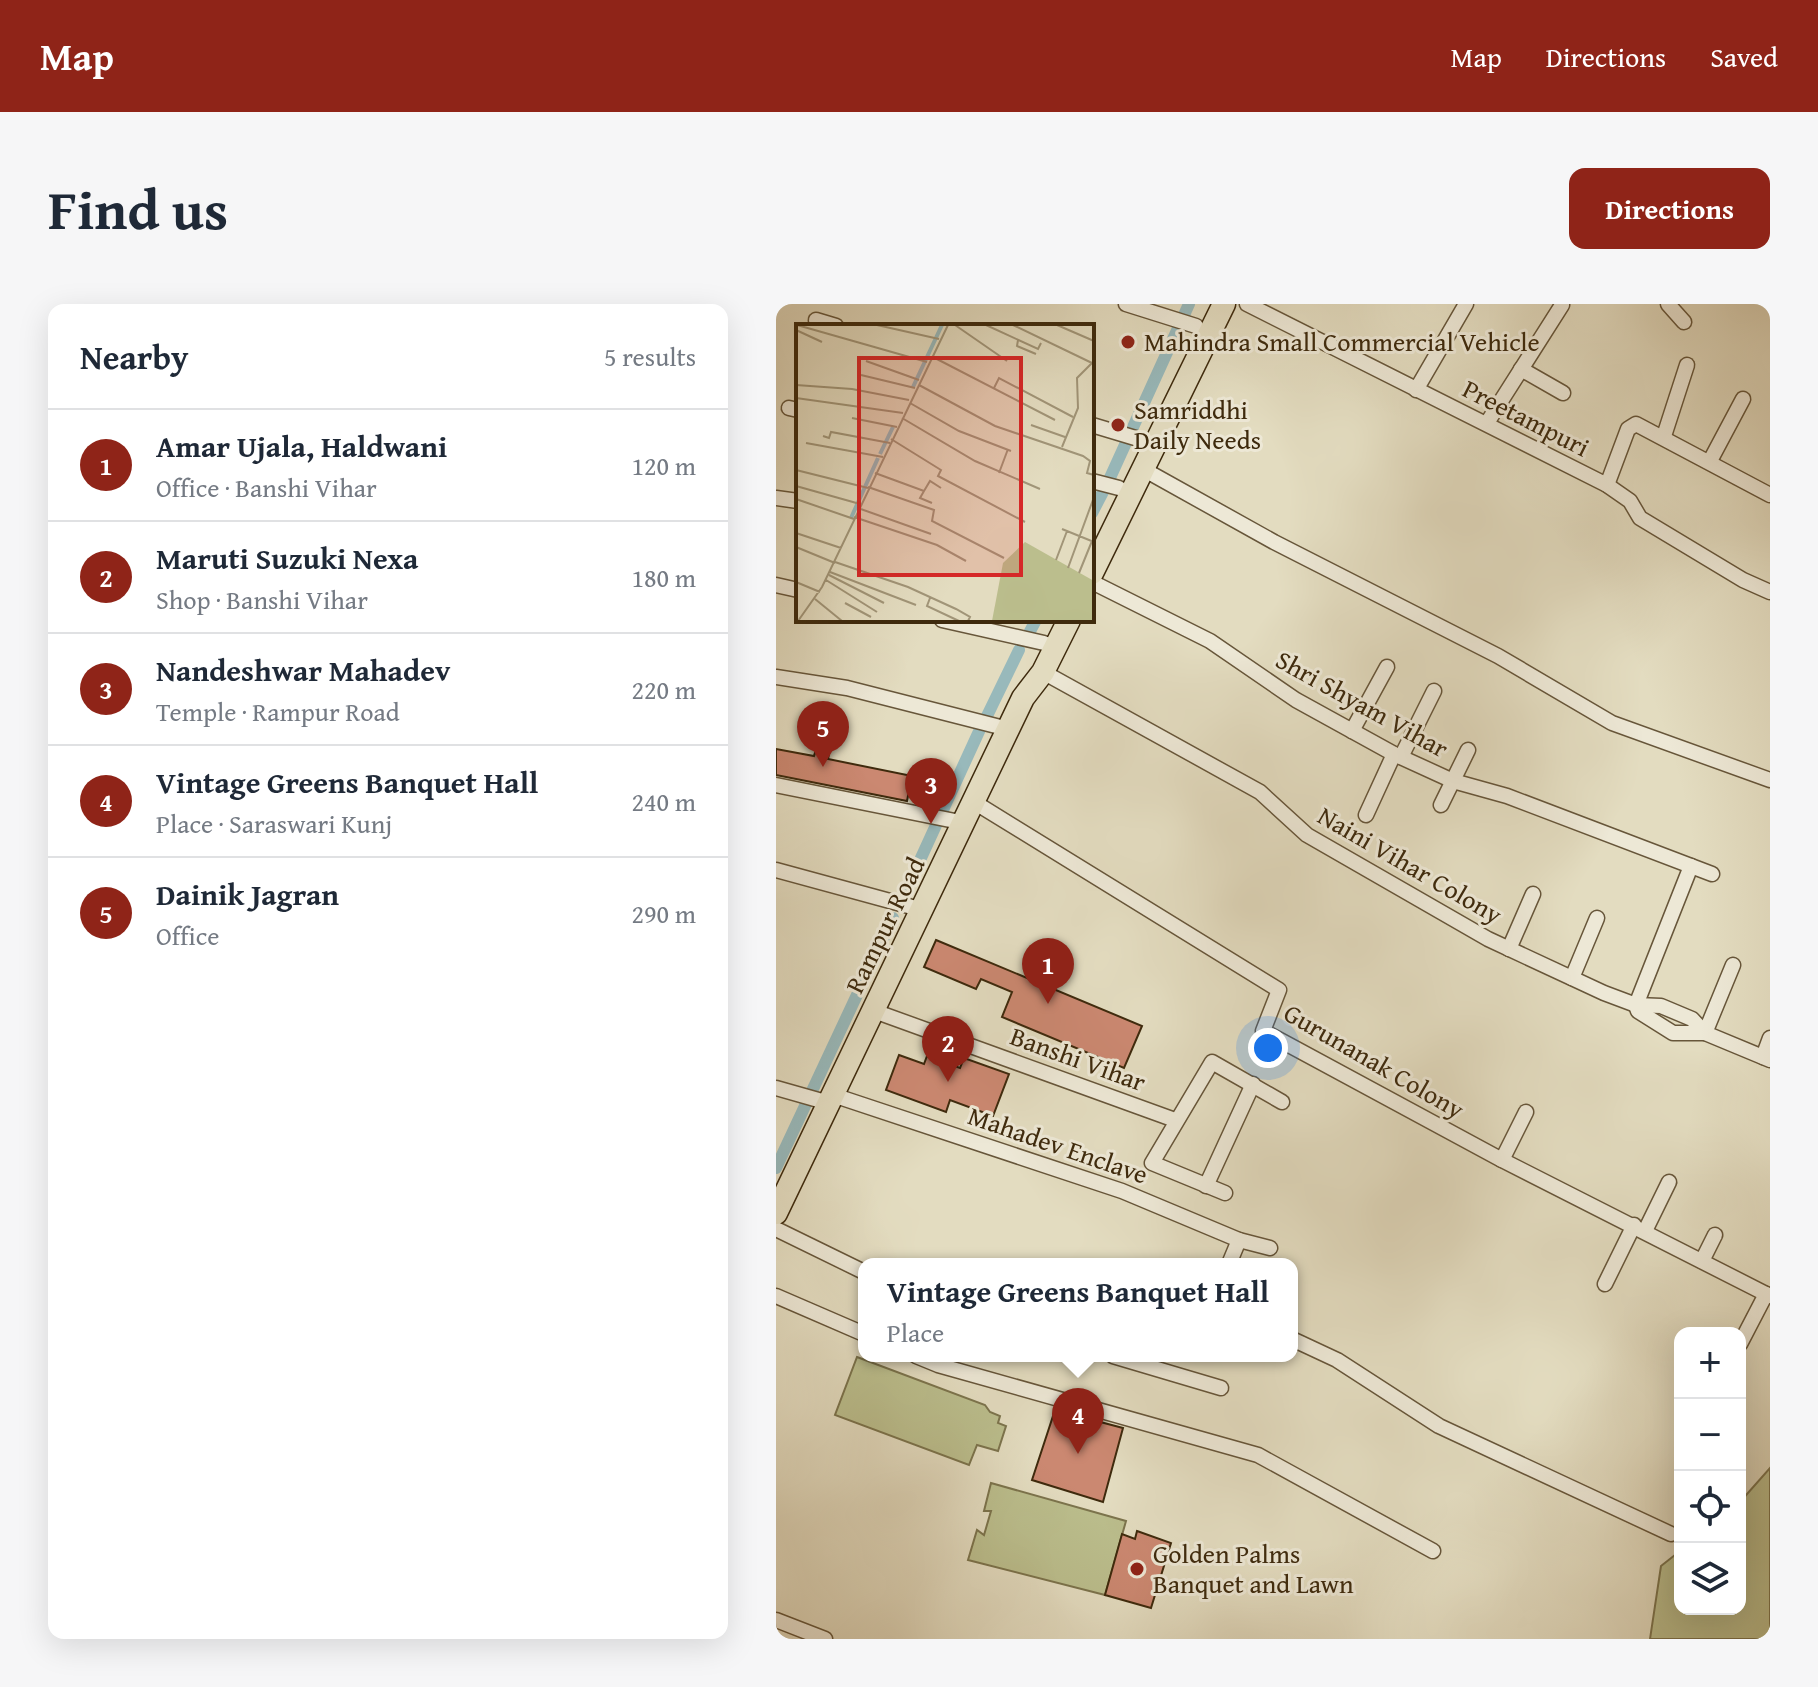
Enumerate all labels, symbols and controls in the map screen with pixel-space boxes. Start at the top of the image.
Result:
text: Map [40,28,114,84]
text: Map [1450,36,1502,77]
text: Directions [1546,36,1666,77]
text: Saved [1710,36,1778,77]
text: Find us [48,167,228,250]
button: Directions [1569,168,1770,249]
place label: Mahindra Small Commercial Vehicle [1144,322,1540,361]
inset map [796,324,1094,622]
text: Nearby [80,332,189,381]
marker: Mahindra Small Commercial Vehicle [1119,333,1137,351]
text: 5 results [604,337,696,376]
street label: Preetampuri [1456,369,1596,466]
place label: Samriddhi Daily Needs [1134,390,1261,459]
marker: Samriddhi Daily Needs [1109,416,1127,434]
text: Amar Ujala, Haldwani [156,424,447,468]
text: 1 [99,446,113,485]
text: 120 m [631,446,696,485]
text: Office · Banshi Vihar [156,468,377,507]
text: Maruti Suzuki Nexa [156,536,418,580]
text: 2 [99,558,113,597]
text: 180 m [631,558,696,597]
text: Shop · Banshi Vihar [156,580,368,619]
street label: Shri Shyam Vihar [1269,640,1456,767]
text: Nandeshwar Mahadev [156,648,450,692]
text: 3 [99,670,113,709]
text: 220 m [631,670,696,709]
text: Temple · Rampur Road [156,692,400,731]
pin: 5 [797,701,849,767]
pin: 3 [905,758,957,824]
text: Vintage Greens Banquet Hall [156,760,538,804]
text: 4 [99,782,113,821]
text: 240 m [631,782,696,821]
street label: Naini Vihar Colony [1311,796,1510,933]
text: Place · Saraswari Kunj [156,804,392,843]
street label: Rampur Road [835,850,934,1000]
text: Dainik Jagran [156,872,339,916]
text: 5 [99,894,113,933]
text: 290 m [631,894,696,933]
text: Office [156,916,220,955]
pin: 1 [1022,938,1074,1004]
street label: Gurunanak Colony [1277,993,1472,1128]
pin: 2 [922,1016,974,1082]
street label: Banshi Vihar [1005,1016,1152,1101]
your location [1248,1028,1288,1068]
street label: Mahadev Enclave [963,1096,1153,1194]
popup [858,1258,1298,1362]
text: Vintage Greens Banquet Hall [887,1269,1269,1313]
text: Place [887,1313,944,1352]
map controls [1674,1327,1746,1615]
button: + [1674,1327,1746,1399]
pin: 4 [1052,1388,1104,1454]
button: − [1674,1399,1746,1471]
button: locate [1674,1471,1746,1543]
place label: Golden Palms Banquet and Lawn [1153,1534,1354,1603]
button: layers [1674,1543,1746,1615]
marker: Golden Palms Banquet and Lawn [1128,1560,1146,1578]

